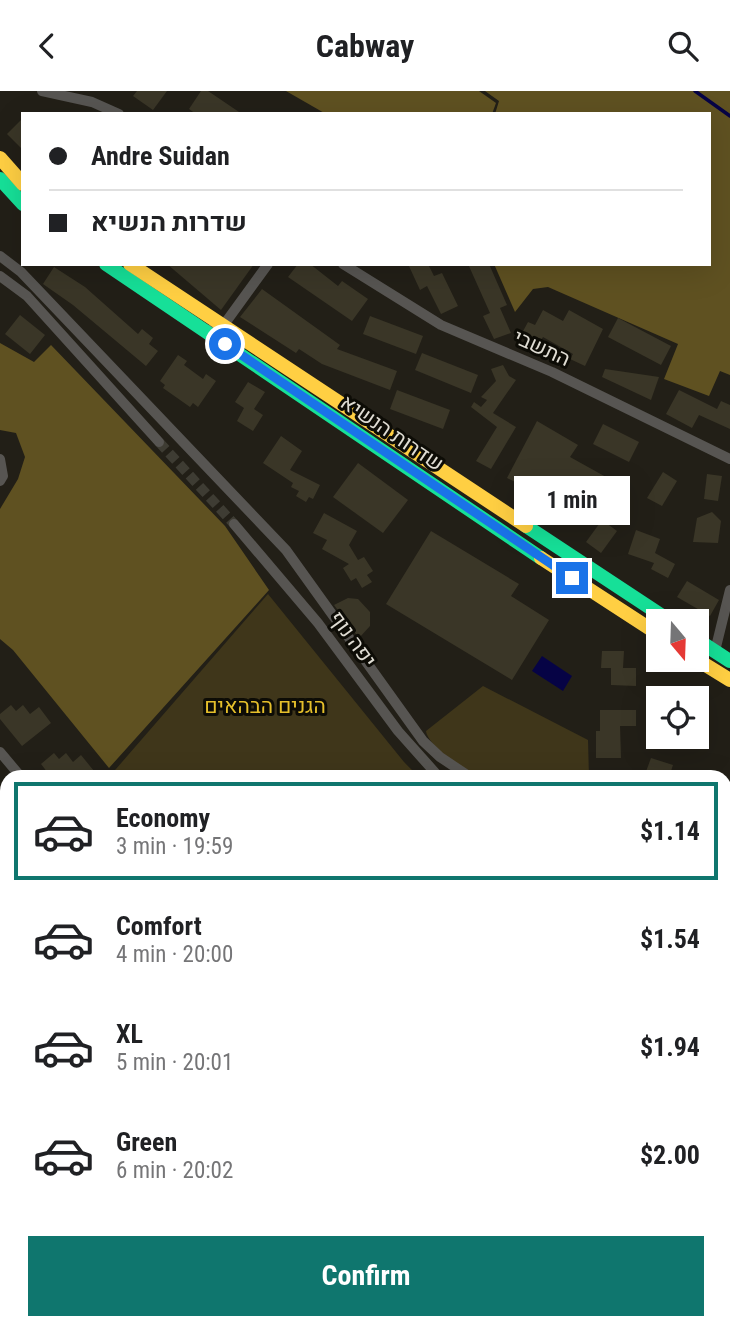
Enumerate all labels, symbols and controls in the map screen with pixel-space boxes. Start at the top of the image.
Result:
icon: back [28,27,66,65]
text: Cabway [316,27,414,65]
icon: search [664,27,702,65]
text: Andre Suidan [91,141,230,171]
text: שדרות הנשיא [91,207,247,237]
street label: התשבי [510,325,574,371]
route start [209,328,241,360]
street label: שדרות הנשיא [336,390,448,476]
callout: 1 min [514,477,630,525]
text: 1 min [546,487,598,514]
route end [556,562,588,594]
street label: יפה נוף [325,606,381,672]
north arrow [646,609,709,672]
map controls [646,609,709,749]
button: locate [646,686,709,749]
park label: הגנים הבהאים [204,694,326,718]
icon: car [32,800,95,863]
text: Economy [116,803,210,833]
text: $1.14 [640,816,700,846]
text: 3 min · 19:59 [116,833,233,860]
icon: car [32,908,95,971]
text: Comfort [116,911,202,941]
text: $1.54 [640,924,700,954]
text: 4 min · 20:00 [116,941,233,968]
icon: car [32,1016,95,1079]
text: XL [116,1019,143,1049]
text: $1.94 [640,1032,700,1062]
text: 5 min · 20:01 [116,1049,233,1076]
icon: car [32,1124,95,1187]
text: Green [116,1127,177,1157]
text: $2.00 [640,1140,700,1170]
text: 6 min · 20:02 [116,1157,233,1184]
button: Confirm [28,1236,704,1316]

